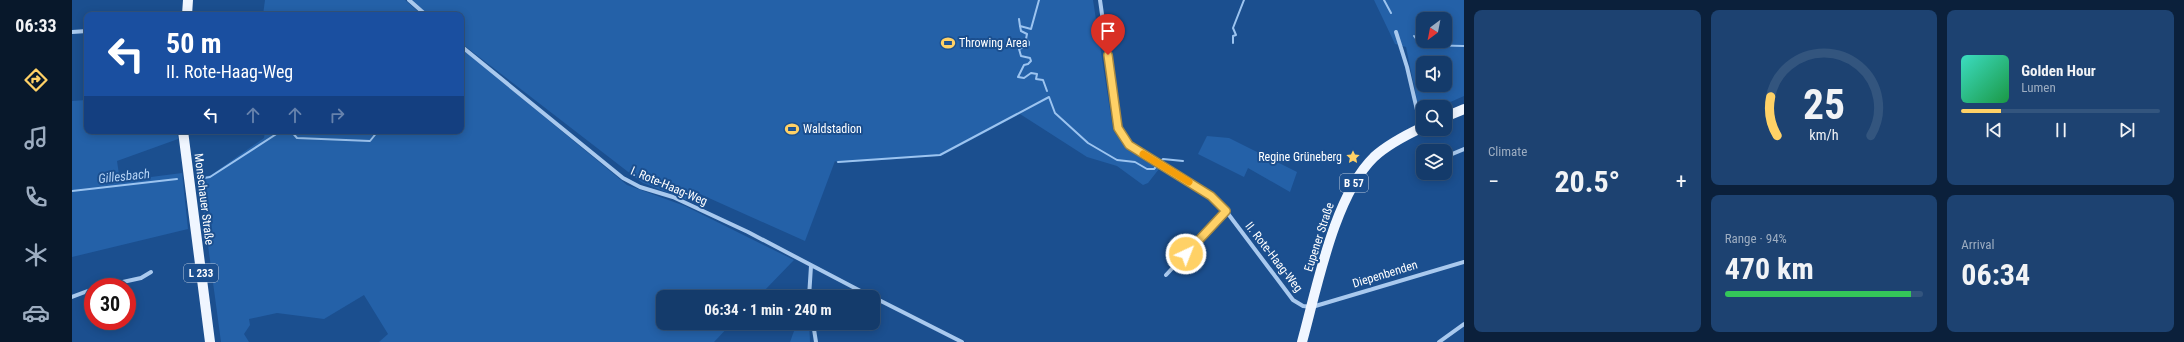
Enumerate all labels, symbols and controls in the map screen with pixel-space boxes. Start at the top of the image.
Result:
north arrow [1416,12,1452,48]
map controls [1416,12,1452,180]
pin [1091,14,1125,55]
text: 06:33 [15,15,57,36]
icon: arrive [1097,20,1119,42]
text: 50 m [166,27,222,60]
icon: left [100,28,152,80]
sports icon: Throwing Area [940,35,956,51]
place label: Throwing Area [959,36,1028,50]
button: sound [1416,56,1452,92]
text: II. Rote-Haag-Weg [166,61,293,82]
text: Golden Hour [2021,62,2096,80]
icon: directions [22,66,50,94]
text: 25 [1803,79,1845,128]
text: Lumen [2021,80,2056,95]
button: search [1416,100,1452,136]
icon: left [200,104,222,126]
icon: ahead [242,104,264,126]
icon: ahead [284,104,306,126]
icon: right [326,104,348,126]
icon: previous [1983,119,2005,141]
icon: pause [2050,119,2072,141]
icon: next [2116,119,2138,141]
sports icon: Waldstadion [784,121,800,137]
place label: Waldstadion [803,122,862,136]
icon: music [22,124,50,152]
text: km/h [1809,126,1839,142]
button: layers [1416,144,1452,180]
text: Climate [1488,144,1527,159]
place icon: Regine Grüneberg [1345,149,1361,165]
place label: Regine Grüneberg [1258,150,1342,164]
street label: Monschauer Straße [191,152,217,246]
street label: I. Rote-Haag-Weg [629,164,709,208]
text: 20.5° [1554,164,1620,199]
water label: Gillesbach [97,166,151,186]
text: − [1488,169,1499,194]
text: + [1676,169,1687,194]
road number: B 57 [1340,174,1368,192]
icon: phone [22,183,50,211]
street label: Eupener Straße [1301,200,1337,273]
street label: II. Rote-Haag-Weg [1242,219,1306,295]
text: Range · 94% [1725,231,1787,246]
position arrow [1165,233,1207,275]
text: Arrival [1961,237,1994,252]
icon: climate [22,241,50,269]
text: 470 km [1725,251,1814,286]
street label: Diepenbenden [1351,257,1419,291]
text: 06:34 [1961,257,2030,292]
road number: L 233 [184,264,218,282]
speed limit sign: 30 [84,278,136,330]
icon: car [22,299,50,327]
text: 06:34 · 1 min · 240 m [704,301,832,319]

